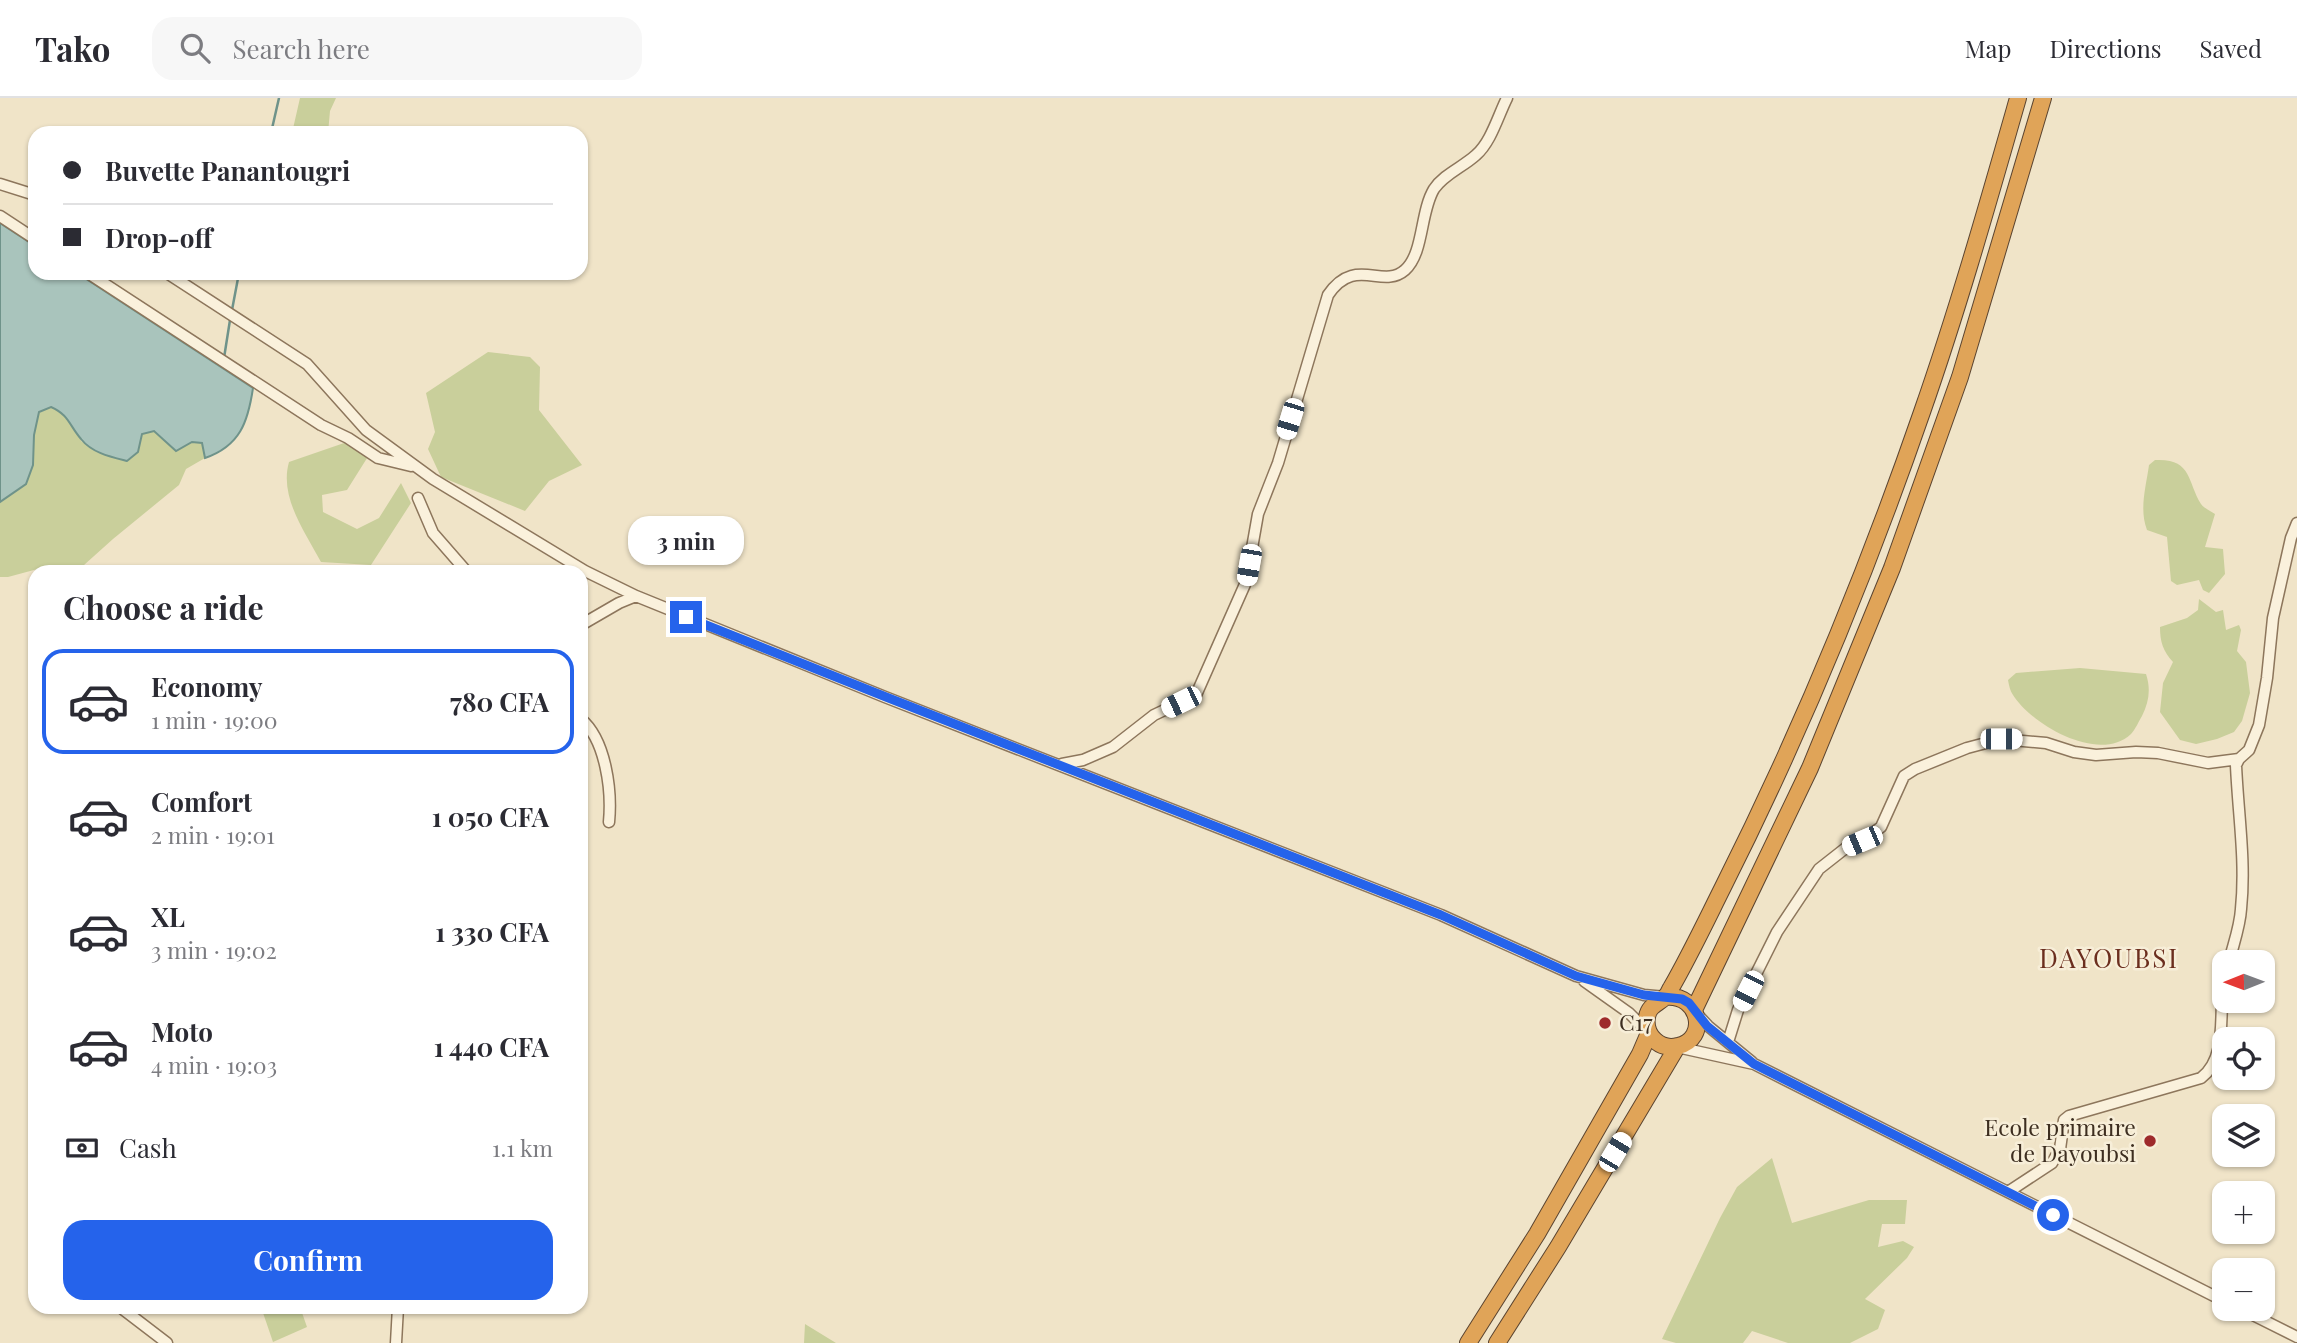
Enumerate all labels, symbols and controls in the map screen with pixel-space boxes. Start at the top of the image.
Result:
search box [152,17,642,80]
text: Tako [35,26,110,70]
icon: search [176,29,214,67]
text: Search here [232,31,370,66]
text: Map [1965,32,2011,64]
text: Directions [2049,32,2162,64]
text: Saved [2200,32,2262,64]
text: Buvette Panantougri [105,153,350,188]
text: Drop-off [105,220,212,255]
car [1274,396,1307,442]
callout: 3 min [628,516,744,564]
text: 3 min [657,525,715,556]
car [1236,542,1263,588]
text: Choose a ride [63,585,264,628]
route end [670,601,702,633]
text: Economy [151,669,262,704]
icon: car [67,670,130,733]
car [1158,683,1205,721]
text: 780 CFA [450,684,549,719]
text: 1 min · 19:00 [151,704,278,735]
car [1981,729,2023,750]
text: Comfort [151,784,252,819]
icon: car [67,785,130,848]
text: 1 050 CFA [432,799,549,834]
text: 2 min · 19:01 [151,819,275,850]
car [1839,823,1886,859]
text: XL [151,899,185,934]
icon: car [67,900,130,963]
text: 1 330 CFA [435,914,549,949]
text: 3 min · 19:02 [151,934,277,965]
district label: DAYOUBSI [2039,940,2179,975]
north arrow [2212,950,2275,1013]
map controls [2212,950,2275,1321]
car [1730,968,1767,1014]
place label: C17 [1619,1006,1653,1037]
text: Moto [151,1014,213,1049]
icon: car [67,1015,130,1078]
marker: C17 [1597,1015,1613,1031]
button: locate [2212,1027,2275,1090]
text: 1 440 CFA [434,1029,549,1064]
text: 4 min · 19:03 [151,1049,277,1080]
button: layers [2212,1104,2275,1167]
place label: Ecole primaire de Dayoubsi [1984,1111,2136,1168]
icon: cash [63,1129,101,1167]
car [1596,1129,1635,1175]
text: Cash [119,1130,177,1165]
text: 1.1 km [492,1132,553,1163]
marker: Ecole primaire de Dayoubsi [2142,1133,2158,1149]
button: + [2212,1181,2275,1244]
route start [2037,1199,2069,1231]
button: Confirm [63,1220,553,1300]
button: − [2212,1258,2275,1321]

